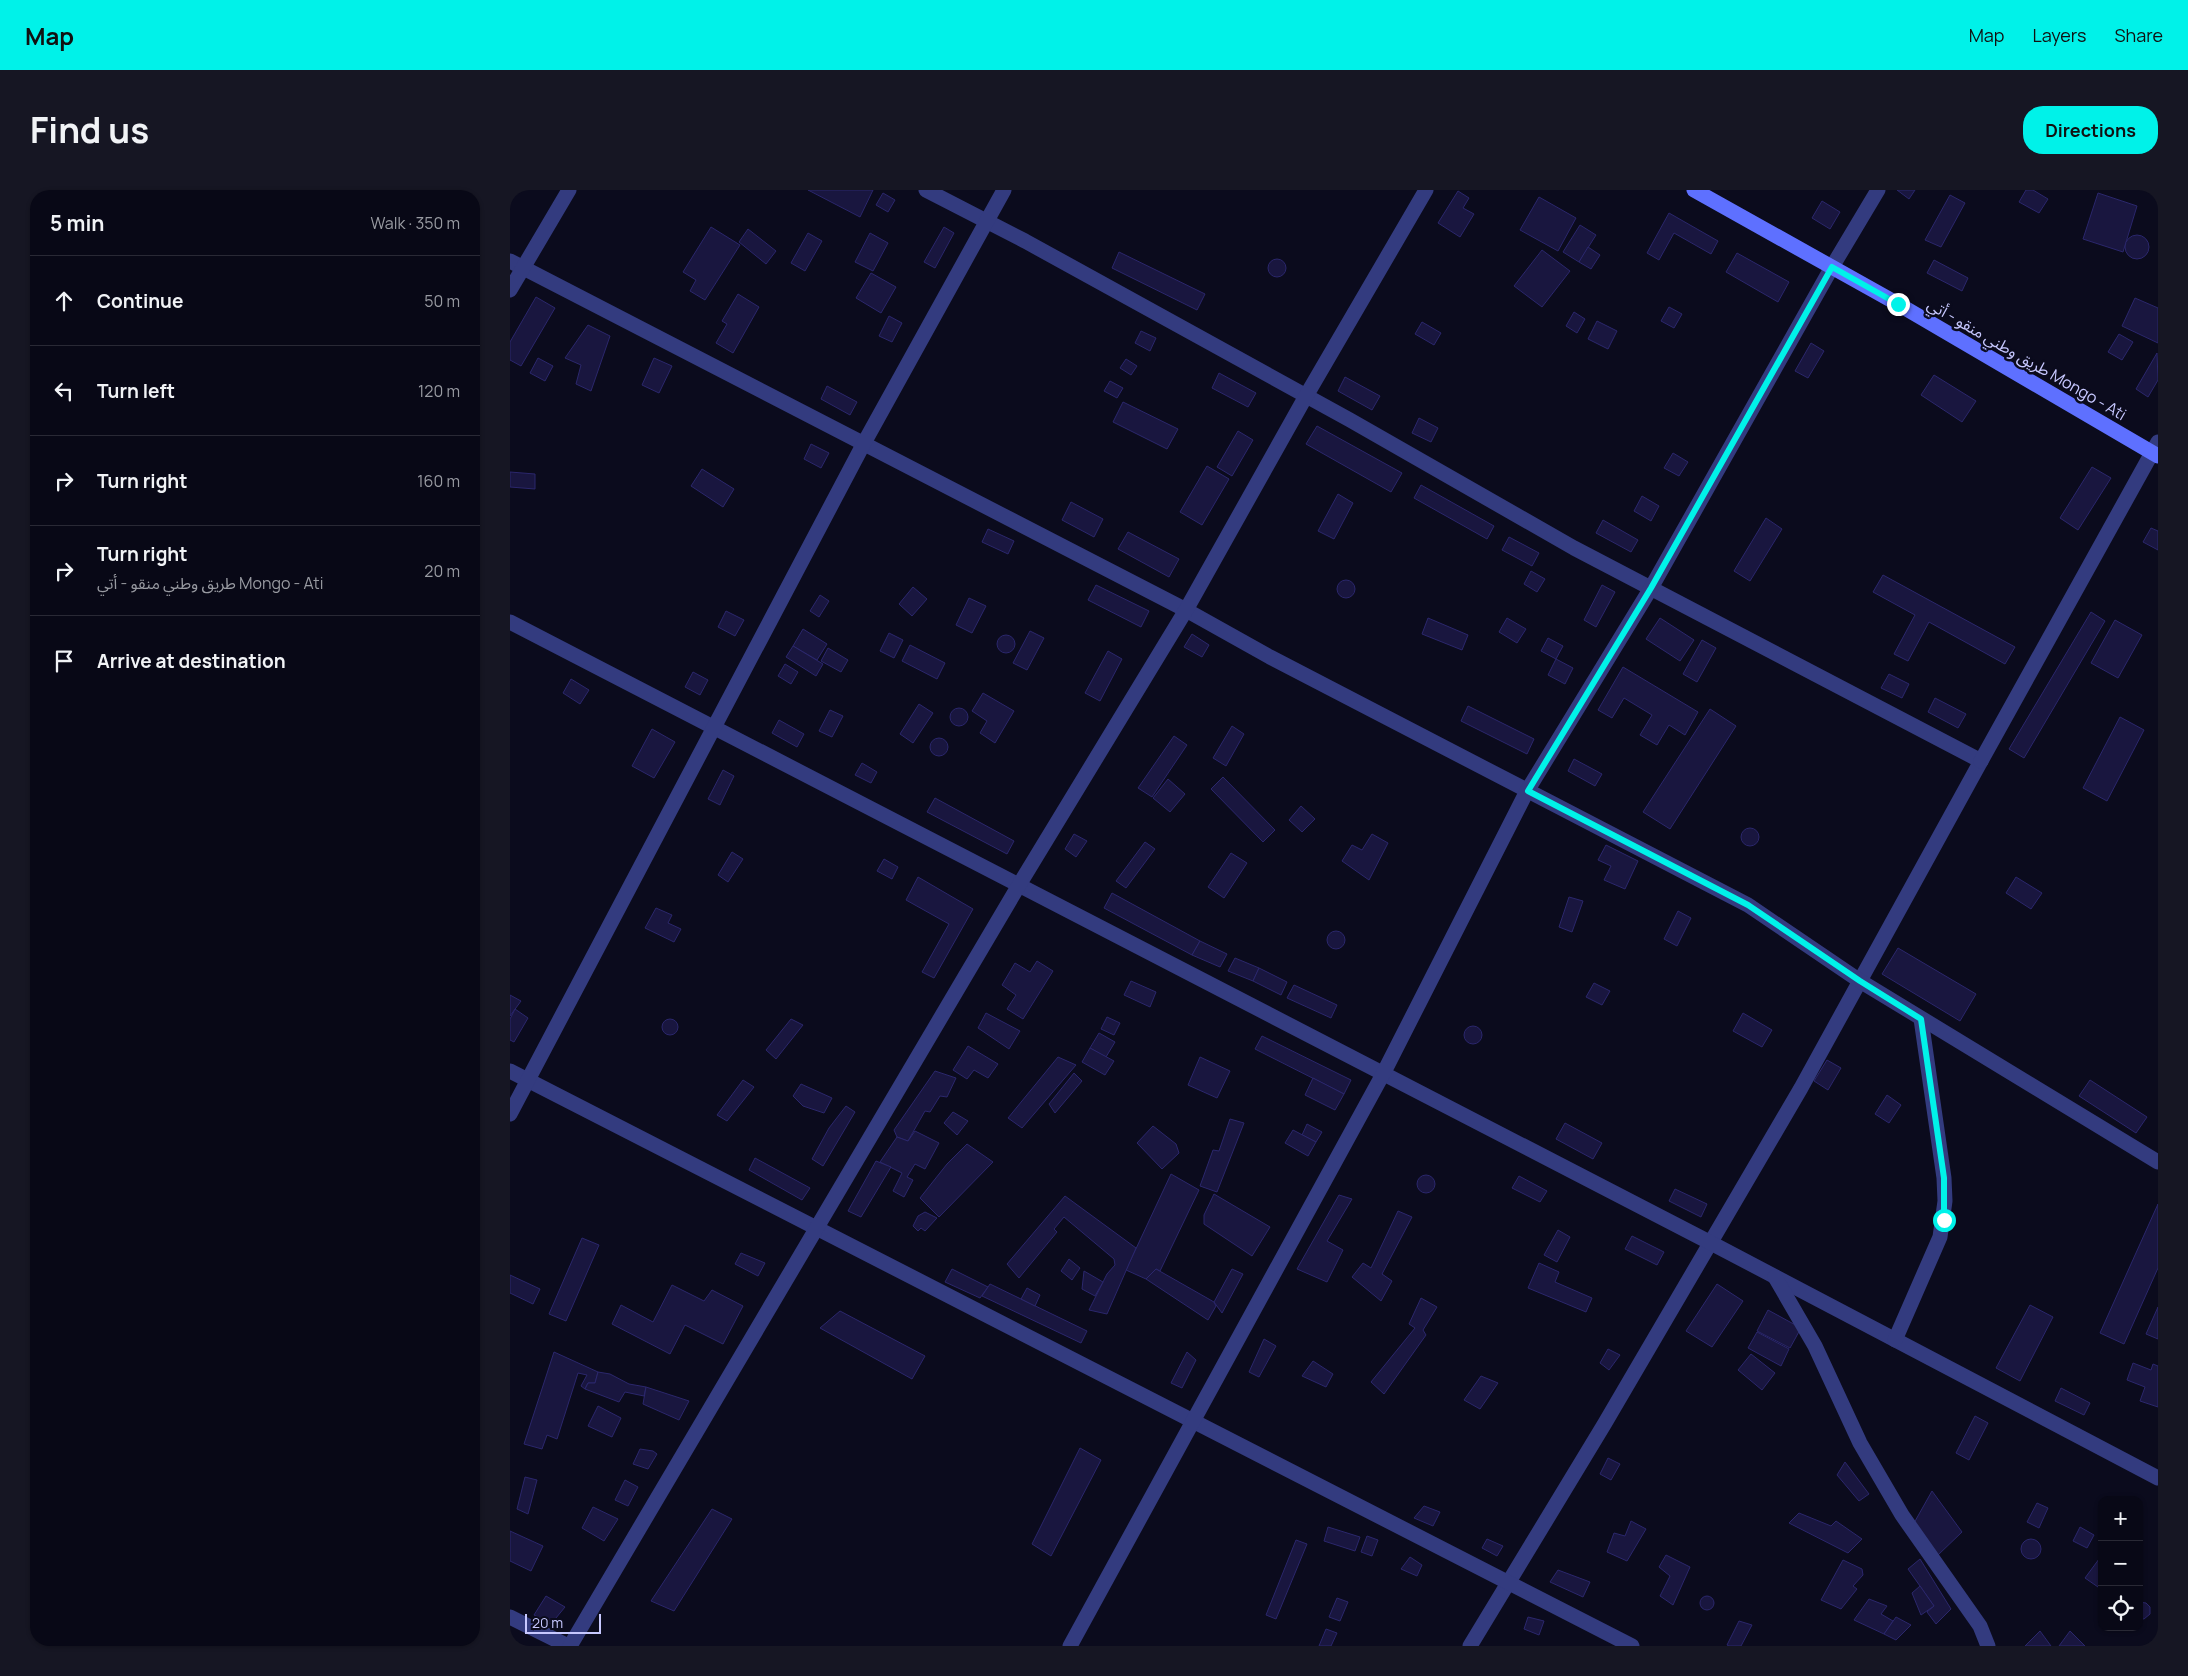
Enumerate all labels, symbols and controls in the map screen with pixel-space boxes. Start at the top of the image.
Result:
text: Map [25,19,74,52]
text: Map [1969,23,2004,47]
text: Layers [2032,23,2086,47]
text: Share [2114,23,2163,47]
text: Find us [30,106,149,154]
button: Directions [2023,106,2158,154]
text: 5 min [50,209,104,237]
text: Walk · 350 m [371,212,460,234]
icon: ahead [50,287,78,315]
text: Continue [97,288,183,314]
text: 50 m [424,290,460,312]
route end [1887,293,1910,316]
street label: طريق وطني منقو - أتي Mongo - Ati [1923,293,2131,427]
icon: left [50,377,78,405]
text: Turn left [97,378,175,404]
text: 120 m [418,380,460,402]
icon: right [50,467,78,495]
text: Turn right [97,468,187,494]
text: 160 m [417,470,460,492]
text: Turn right [97,541,187,567]
icon: right [50,557,78,585]
text: 20 m [424,560,460,582]
text: طريق وطني منقو - أتي Mongo - Ati [97,572,324,594]
icon: arrive [50,647,78,675]
text: Arrive at destination [97,648,286,674]
route start [1933,1209,1956,1232]
map controls [2098,1496,2143,1631]
button: + [2098,1496,2143,1541]
button: − [2098,1541,2143,1586]
button: locate [2098,1586,2143,1631]
scale bar [525,1611,601,1634]
text: 20 m [532,1613,563,1632]

